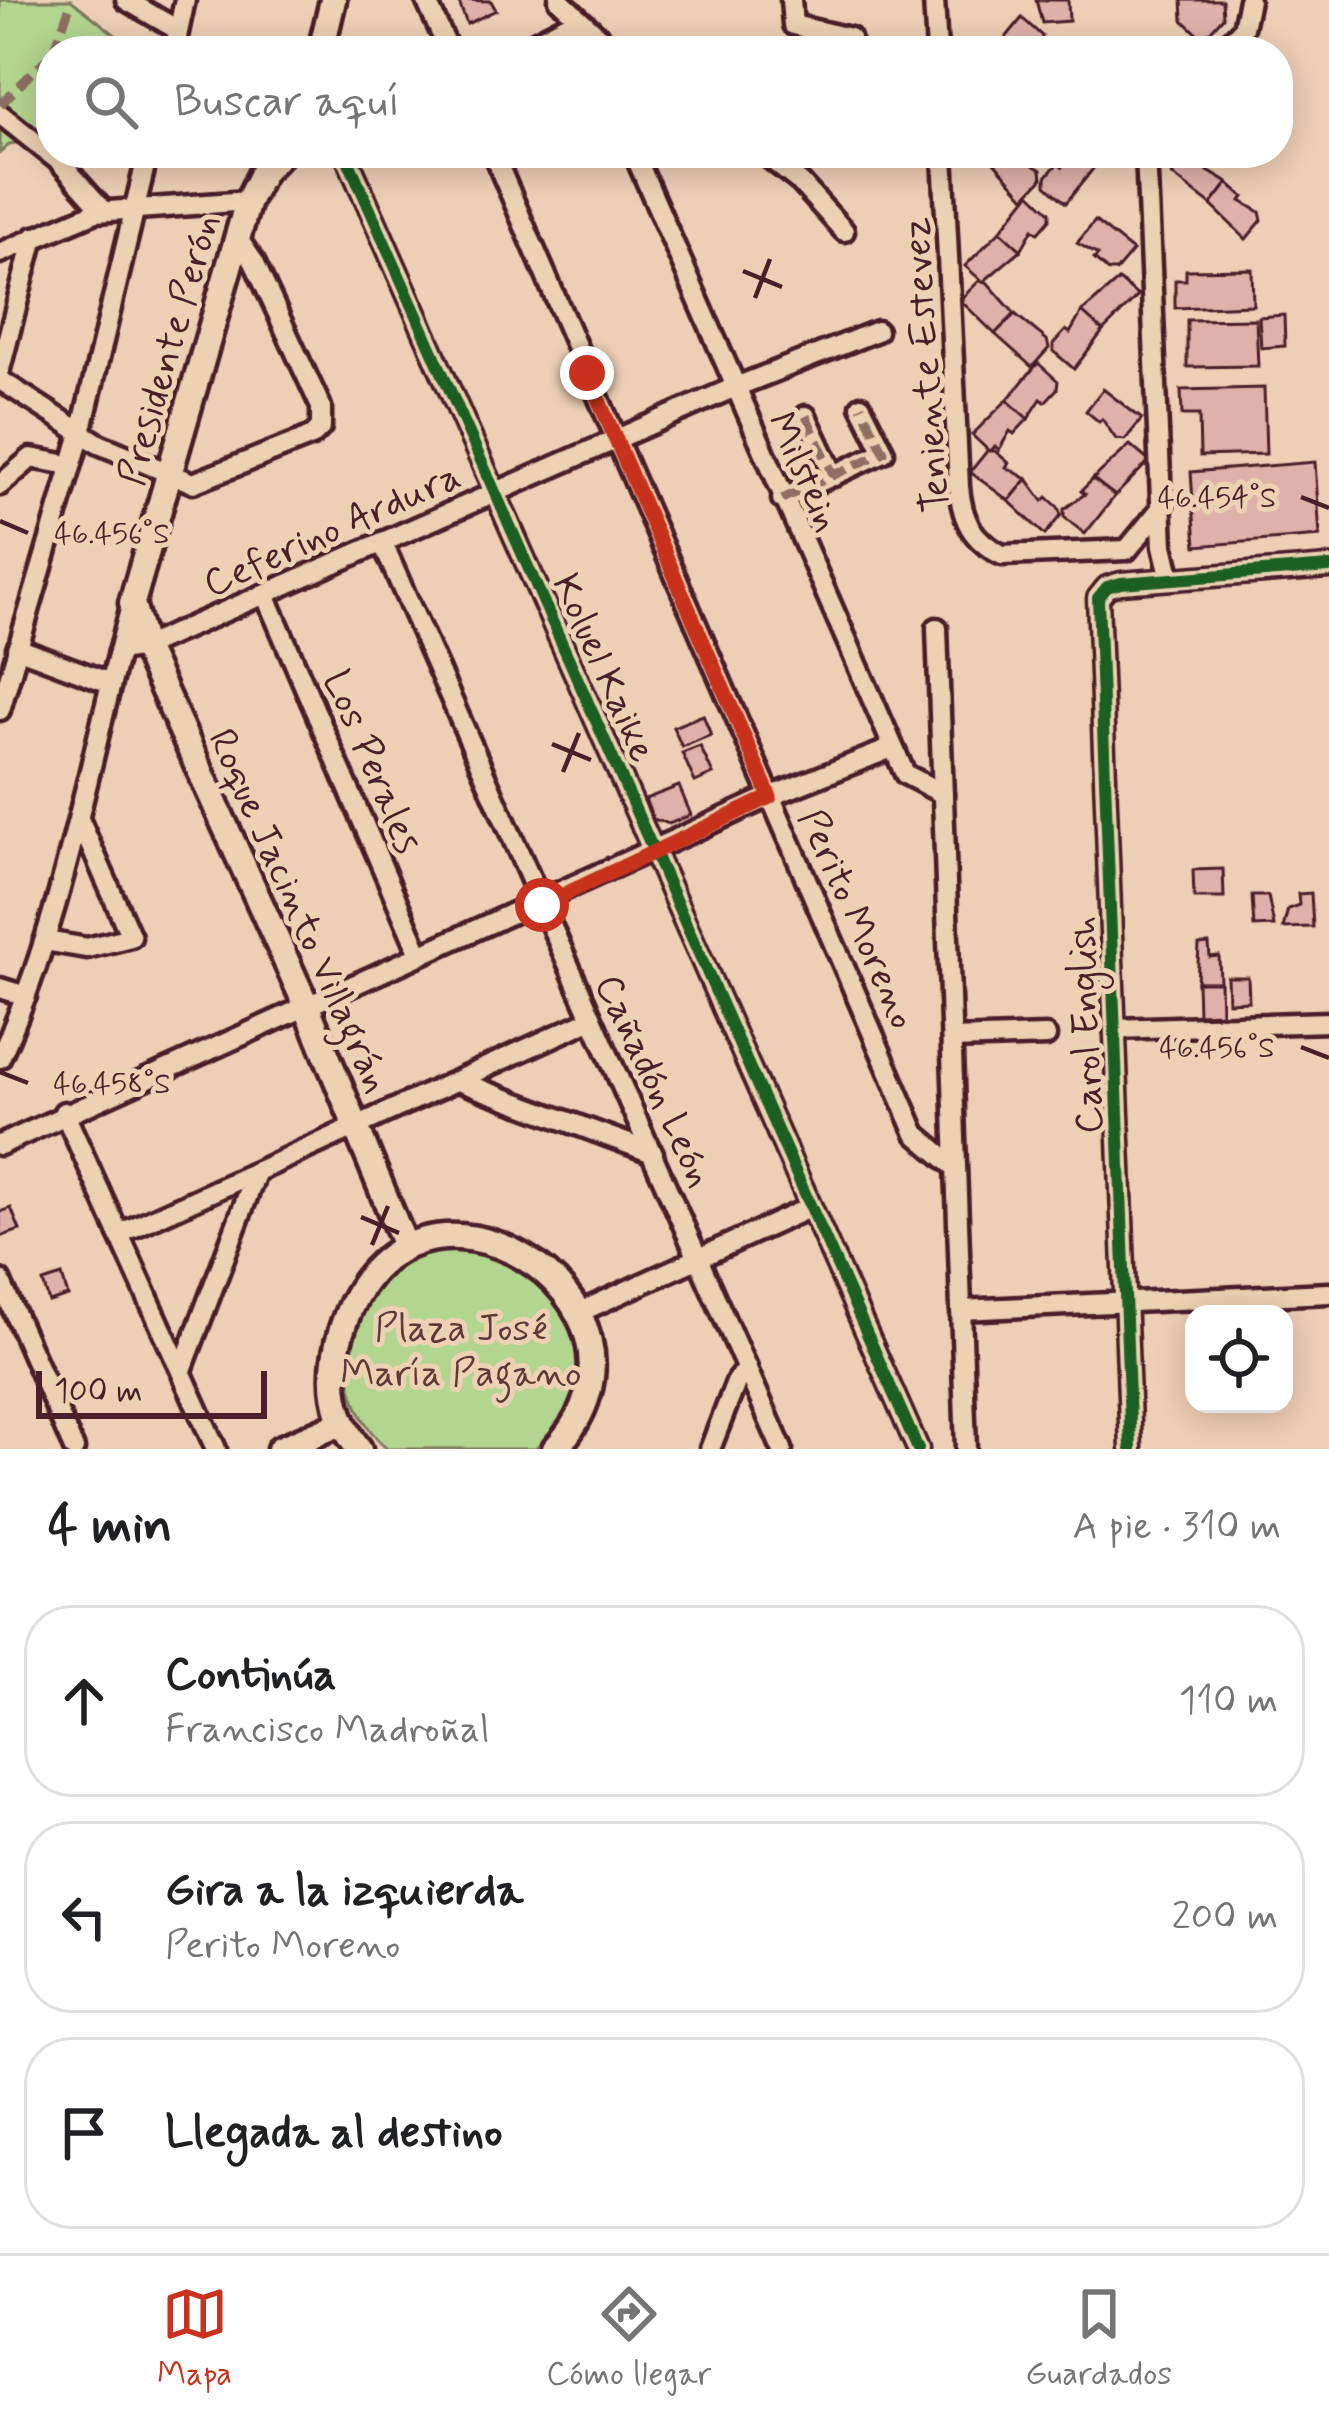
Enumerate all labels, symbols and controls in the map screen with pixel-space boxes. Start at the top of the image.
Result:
search box [36,36,1293,168]
icon: search [78,69,144,135]
text: Buscar aquí [174,73,400,132]
street label: Presidente Perón [107,208,233,492]
street label: Teniente Estevez [892,215,963,514]
route end [560,346,614,400]
street label: Milstein [754,404,852,540]
street label: Ceferino Ardura [196,452,469,611]
text: 46.454°S [1158,479,1276,518]
text: 46.456°S [54,515,170,554]
street label: Koluel Kaike [539,566,667,771]
street label: Los Perales [309,663,432,862]
street label: Roque Jacinto Villagrán [192,721,401,1103]
street label: Perito Moreno [785,802,927,1037]
route start [515,878,569,932]
street label: Carol English [1058,915,1120,1135]
street label: Cañadón León [581,967,724,1196]
text: 46.456°S [1159,1029,1275,1068]
text: 46.458°S [53,1065,171,1104]
park label: Plaza José María Pagano [340,1304,582,1403]
map controls [1185,1305,1293,1413]
button: locate [1185,1305,1293,1413]
scale bar [36,1365,267,1418]
text: 100 m [54,1370,143,1414]
text: 4 min [48,1494,172,1560]
text: A pie · 310 m [1072,1502,1281,1553]
text: Continúa [165,1646,336,1705]
icon: ahead [51,1668,117,1734]
text: 110 m [1179,1676,1278,1727]
text: Francisco Madroñal [165,1705,490,1756]
text: Gira a la izquierda [165,1862,523,1921]
icon: left [51,1884,117,1950]
text: 200 m [1172,1892,1278,1943]
text: Perito Moreno [165,1921,400,1972]
icon: arrive [51,2100,117,2166]
text: Llegada al destino [165,2104,502,2163]
tab: Mapa [157,2281,232,2397]
tab: Cómo llegar [546,2281,711,2397]
tab: Guardados [1025,2281,1172,2397]

